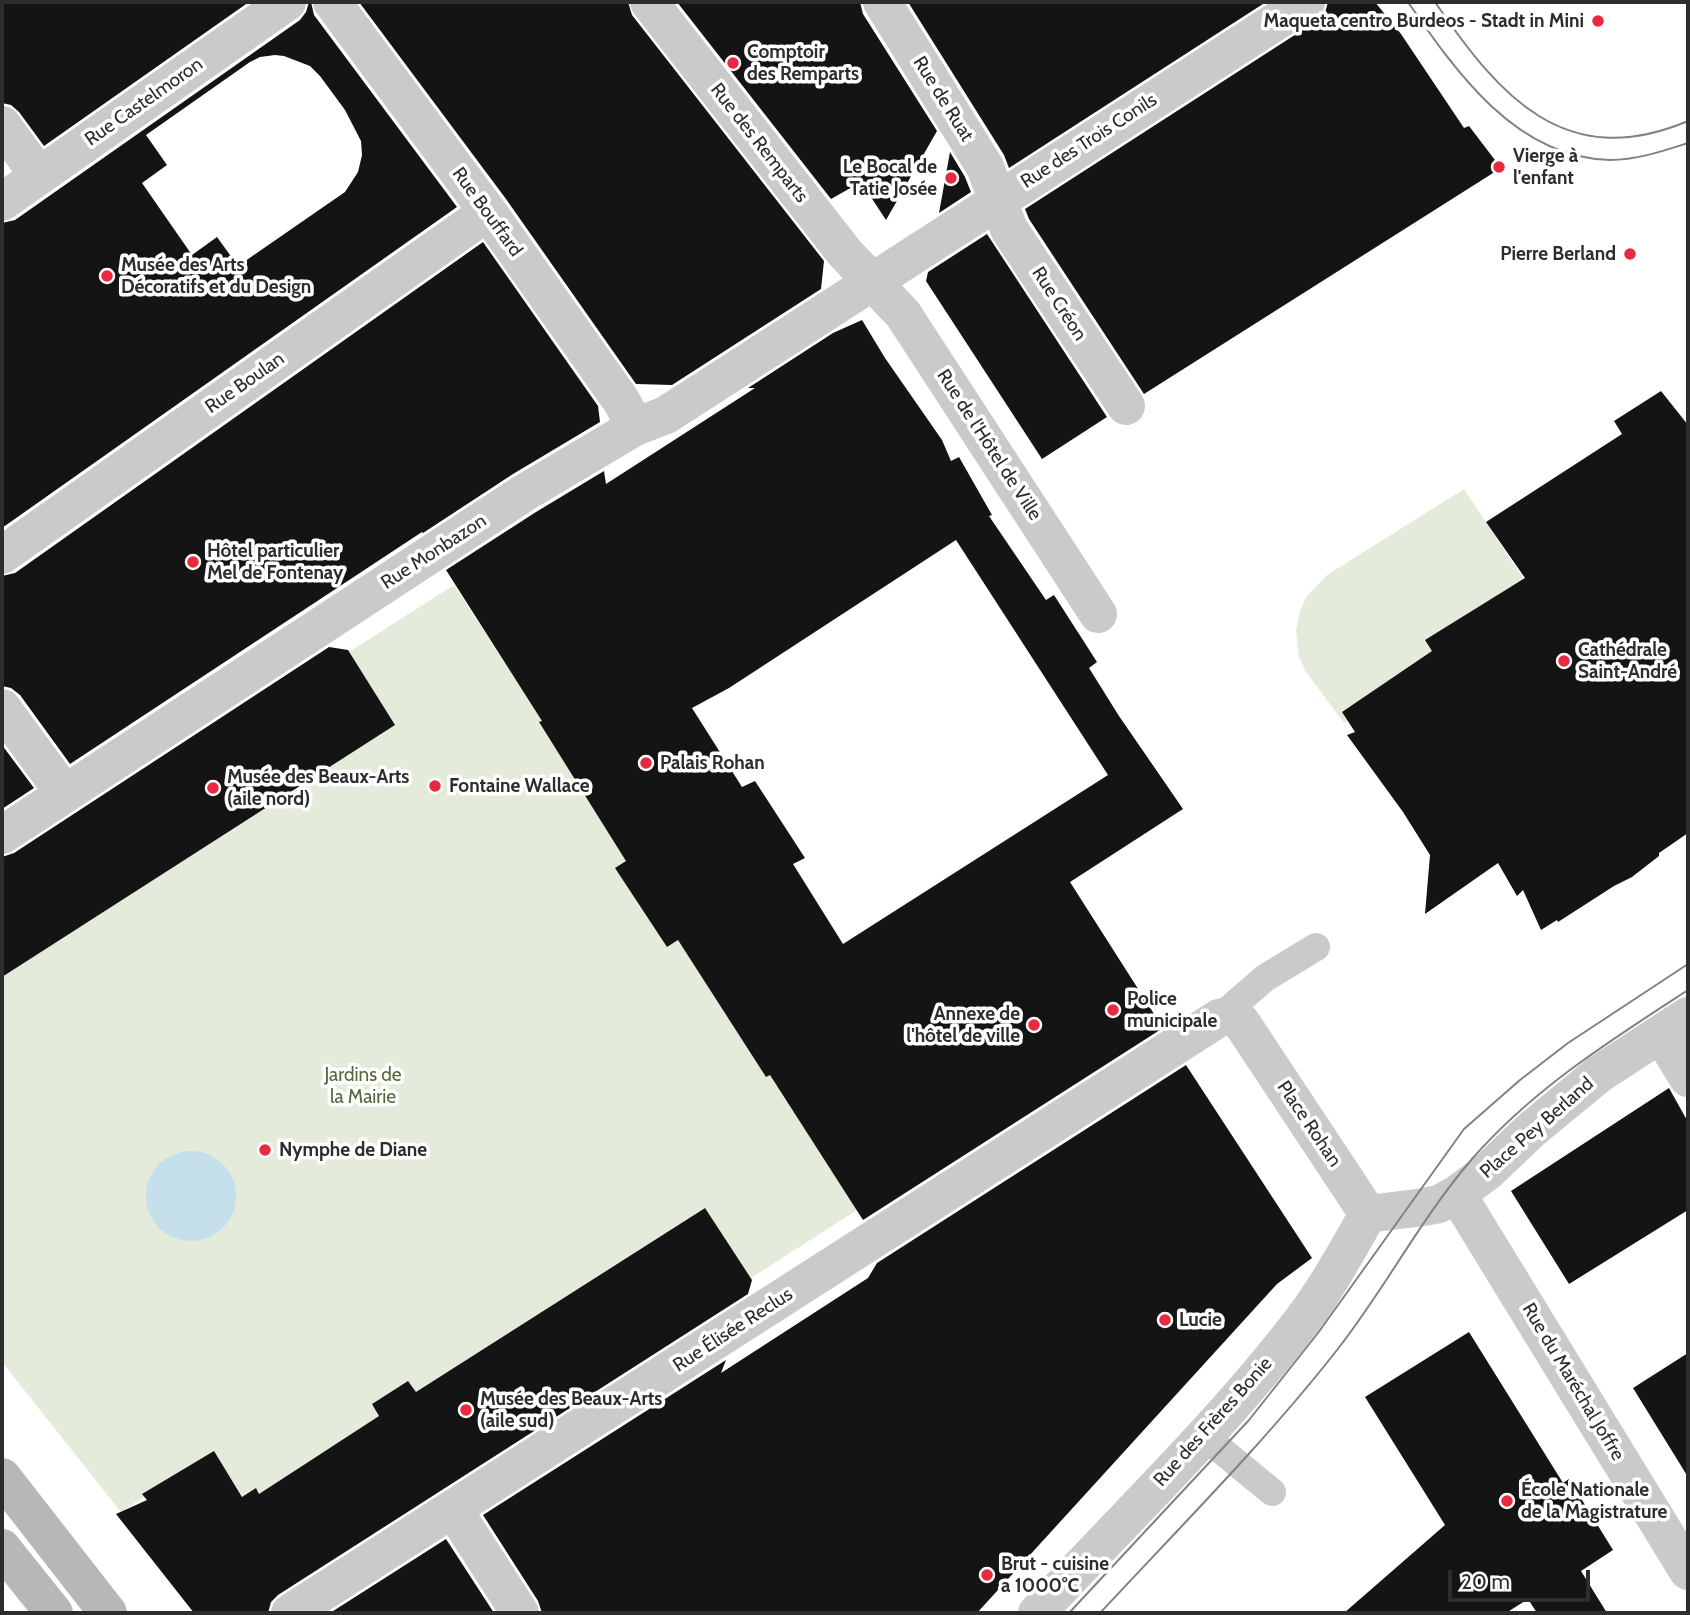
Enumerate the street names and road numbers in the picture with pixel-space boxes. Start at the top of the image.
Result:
street label: Rue de Ruat [908,52,978,146]
street label: Rue Castelmoron [81,53,207,151]
street label: Rue des Remparts [705,79,813,207]
street label: Rue des Trois Conils [1017,89,1161,193]
street label: Rue Bouffard [447,163,527,261]
street label: Rue Créon [1027,263,1091,345]
street label: Rue Boulan [201,348,289,418]
street label: Rue de l'Hôtel de Ville [932,365,1046,525]
street label: Rue Monbazon [377,510,491,594]
street label: Place Pey Berland [1476,1073,1598,1183]
street label: Place Rohan [1272,1077,1346,1171]
street label: Rue Élisée Reclus [669,1283,797,1377]
street label: Rue du Maréchal Joffre [1517,1299,1629,1465]
street label: Rue des Frères Bonie [1149,1353,1277,1491]

